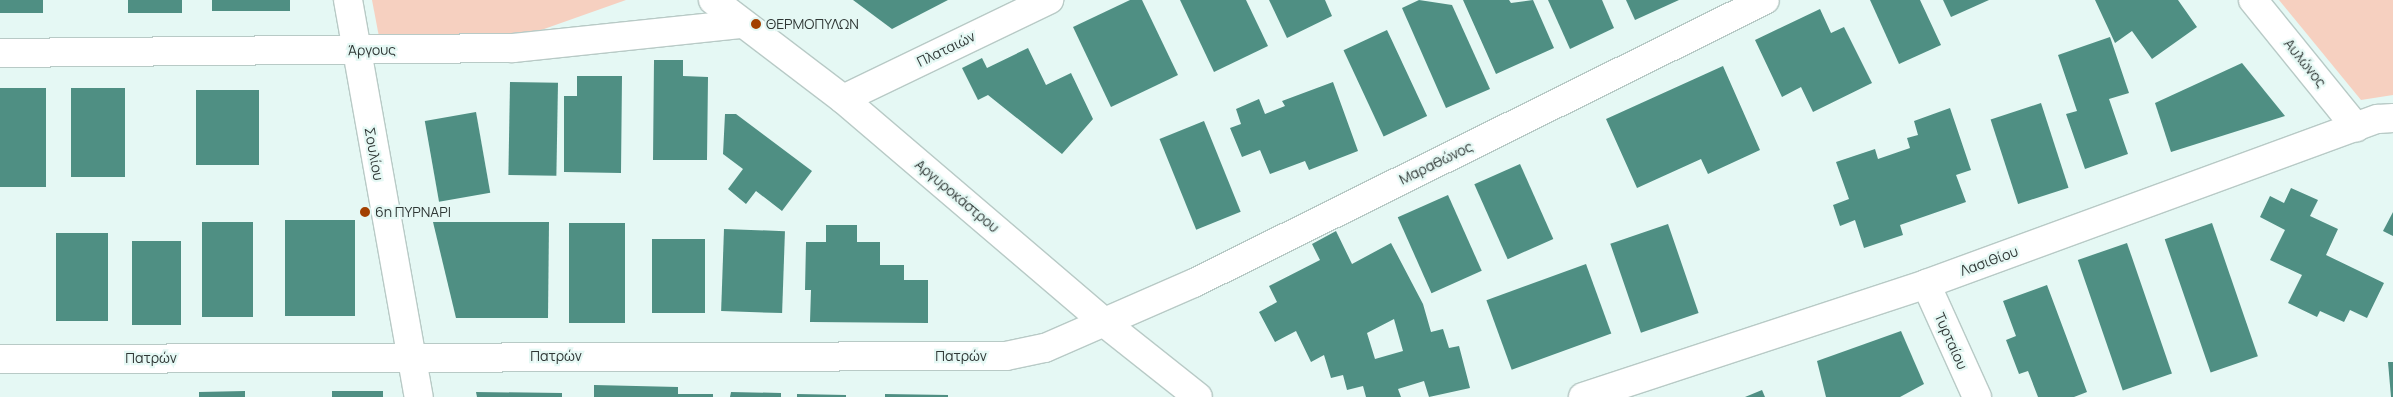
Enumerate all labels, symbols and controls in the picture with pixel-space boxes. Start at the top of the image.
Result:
place label: ΘΕΡΜΟΠΥΛΩΝ [766,16,859,32]
marker: ΘΕΡΜΟΠΥΛΩΝ [750,18,762,30]
street label: Πλαταιών [914,28,978,70]
street label: Αυλώνος [2280,35,2330,91]
street label: Άργους [348,41,396,59]
street label: Σουλίου [361,126,387,182]
street label: Μαραθώνος [1396,138,1476,188]
street label: Αργυροκάστρου [912,156,1002,236]
place label: 6η ΠΥΡΝΑΡΙ [375,204,451,220]
marker: 6η ΠΥΡΝΑΡΙ [359,206,371,218]
street label: Λασιθίου [1958,243,2020,279]
street label: Τυρταίου [1931,310,1971,372]
street label: Πατρών [530,348,582,364]
street label: Πατρών [935,348,987,364]
street label: Πατρών [125,350,177,366]

